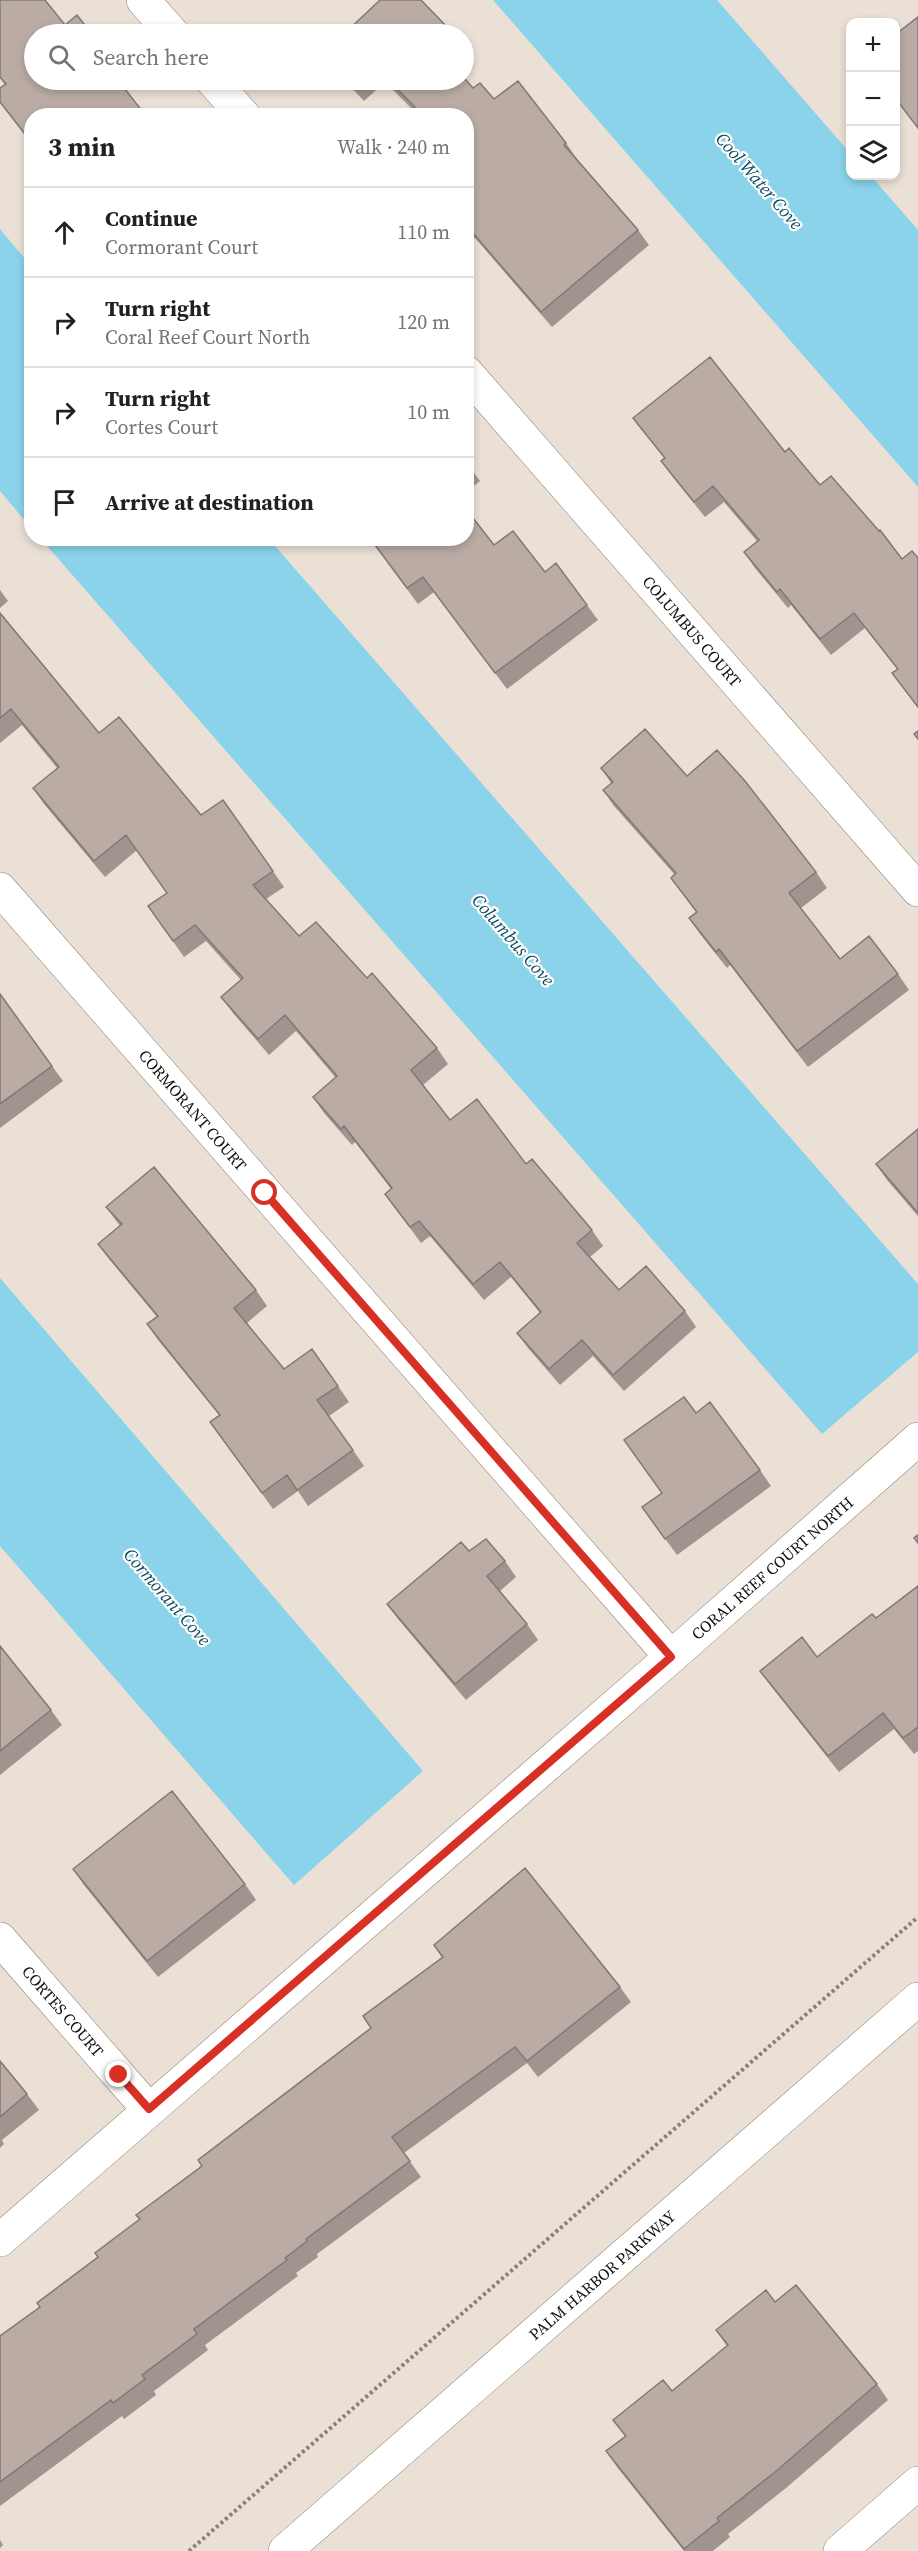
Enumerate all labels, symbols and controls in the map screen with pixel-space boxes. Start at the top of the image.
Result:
map controls [846,18,900,180]
button: + [846,18,900,72]
search box [24,24,474,90]
icon: search [45,41,78,74]
text: Search here [93,42,209,72]
button: − [846,72,900,126]
button: layers [846,126,900,180]
water label: Cool Water Cove [710,127,809,235]
text: 3 min [48,129,115,165]
text: Walk · 240 m [337,133,450,161]
text: Continue [105,203,198,233]
icon: ahead [48,216,81,249]
text: 110 m [397,218,450,246]
text: Cormorant Court [105,233,258,261]
text: Turn right [105,293,210,323]
icon: right [48,306,81,339]
text: 120 m [397,308,450,336]
text: Coral Reef Court North [105,323,310,351]
text: Turn right [105,383,210,413]
icon: right [48,396,81,429]
text: 10 m [407,398,450,426]
text: Cortes Court [105,413,218,441]
icon: arrive [48,486,81,519]
text: Arrive at destination [105,487,314,517]
street label: COLUMBUS COURT [638,571,747,691]
water label: Columbus Cove [466,888,561,991]
street label: CORMORANT COURT [134,1045,252,1176]
route start [251,1179,277,1205]
street label: CORAL REEF COURT NORTH [686,1491,858,1645]
water label: Cormorant Cove [118,1543,217,1651]
street label: CORTES COURT [17,1961,109,2062]
route end [105,2061,131,2087]
street label: PALM HARBOR PARKWAY [524,2205,680,2345]

